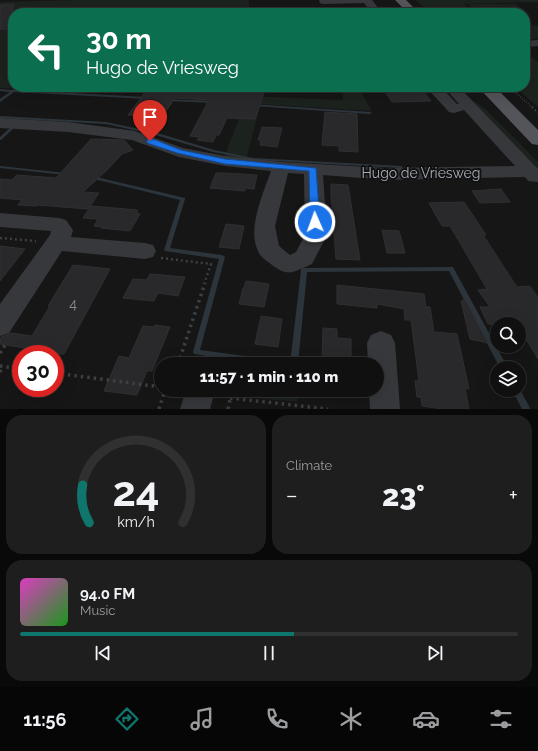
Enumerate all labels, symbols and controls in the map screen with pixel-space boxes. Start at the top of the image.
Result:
text: 30 m [86,23,152,56]
icon: left [20,24,72,76]
text: Hugo de Vriesweg [86,57,239,78]
pin [133,100,167,141]
icon: arrive [139,106,161,128]
street label: Hugo de Vriesweg [362,165,480,181]
position arrow [294,201,336,243]
house number: 4 [69,296,77,312]
map controls [490,317,526,397]
button: search [490,317,526,353]
speed limit sign: 30 [12,345,64,397]
button: layers [490,361,526,397]
text: 11:57 · 1 min · 110 m [200,368,338,386]
text: Climate [286,458,332,473]
text: 24 [112,466,160,515]
text: 23° [382,478,425,513]
text: − [286,482,298,508]
text: + [509,482,518,508]
text: km/h [117,513,155,529]
text: 94.0 FM [80,585,135,603]
text: Music [80,603,115,618]
icon: previous [92,642,114,664]
icon: pause [258,642,280,664]
icon: next [424,642,446,664]
icon: directions [113,705,141,733]
icon: music [188,705,216,733]
icon: phone [263,705,291,733]
icon: climate [337,705,365,733]
icon: car [412,705,440,733]
icon: filters [487,705,515,733]
text: 11:56 [23,709,66,730]

